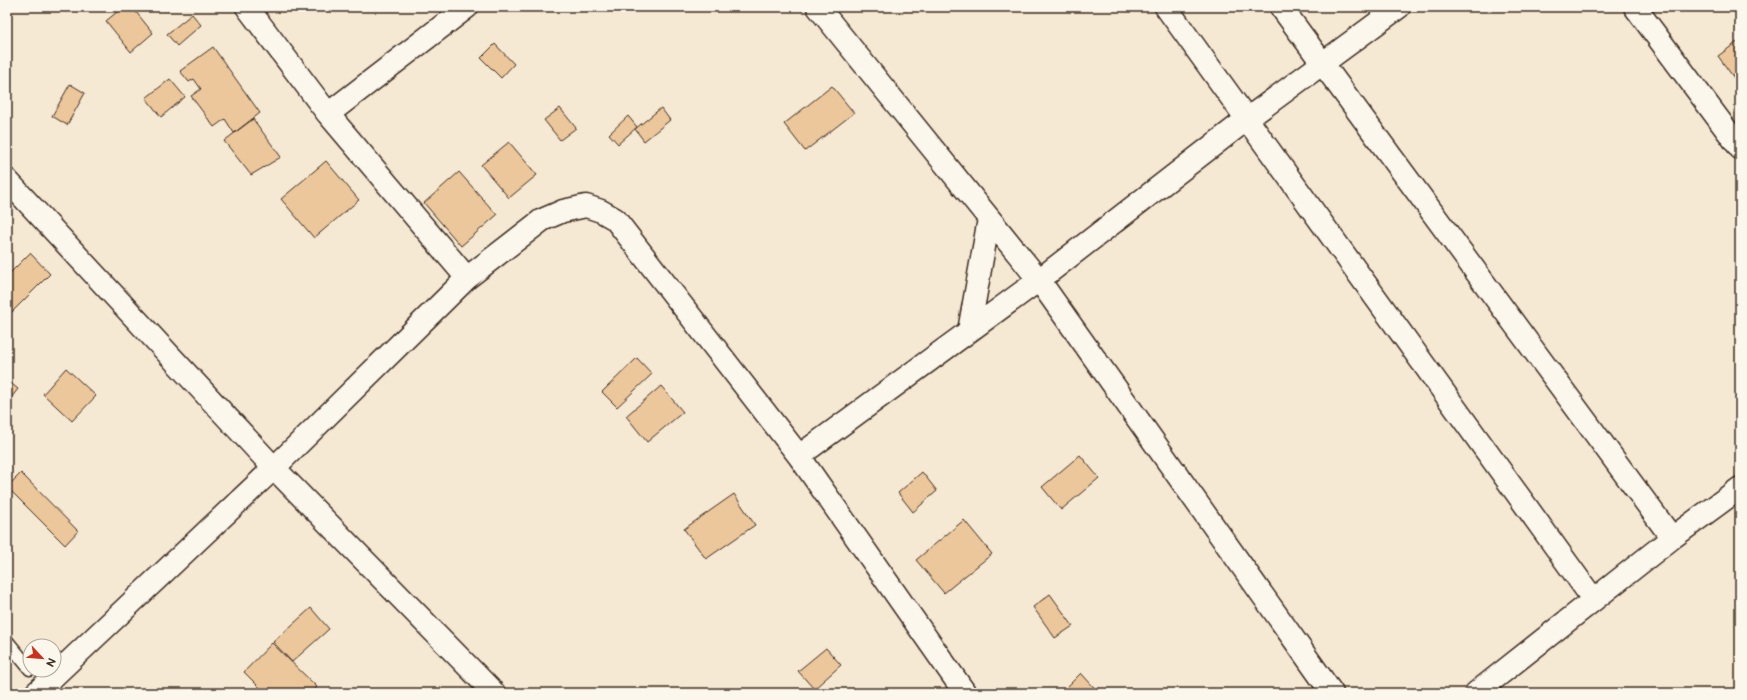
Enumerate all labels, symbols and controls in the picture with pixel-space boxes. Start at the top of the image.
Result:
north arrow [22,638,62,678]
text: N [43,656,58,669]

